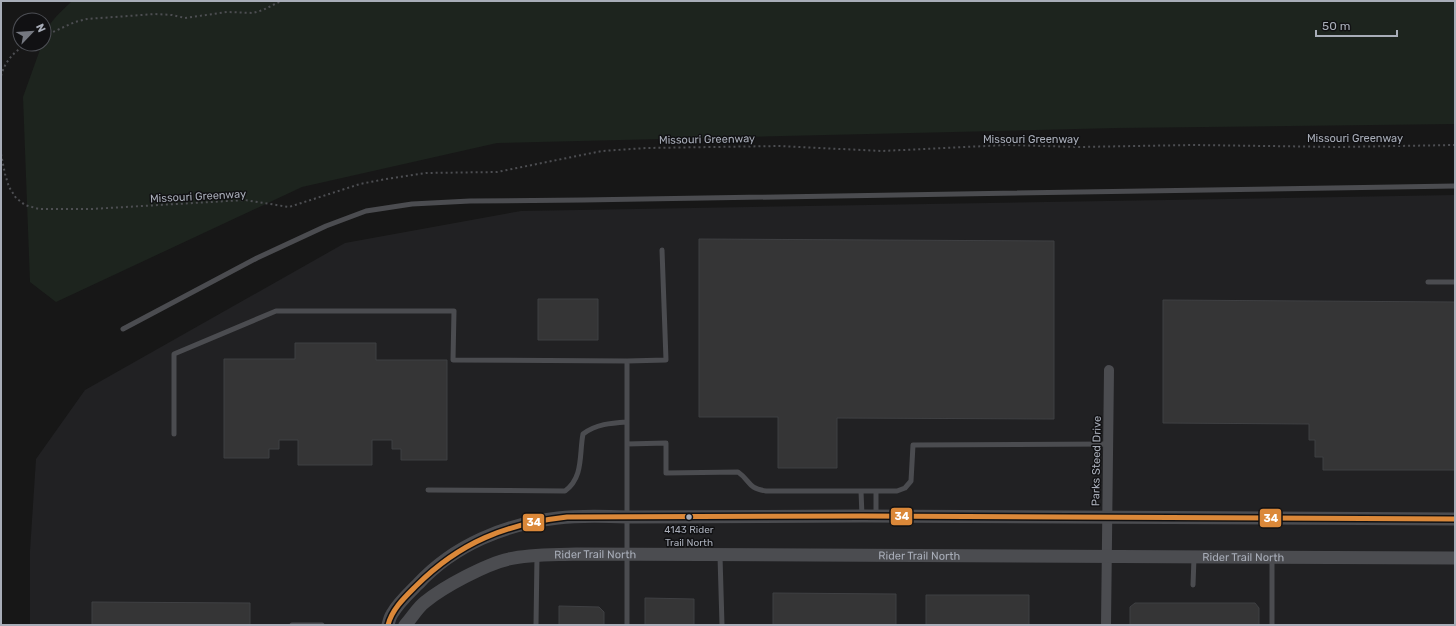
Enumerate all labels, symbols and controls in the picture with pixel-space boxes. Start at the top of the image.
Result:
north arrow [12,12,52,52]
scale bar [1316,12,1397,38]
text: 50 m [1322,19,1350,33]
text: N [33,22,48,34]
street label: Missouri Greenway [659,132,755,147]
street label: Missouri Greenway [1307,132,1403,145]
street label: Missouri Greenway [983,133,1079,146]
street label: Missouri Greenway [150,187,246,206]
street label: Parks Steed Drive [1089,416,1104,506]
line badge: 34 [890,507,913,526]
line badge: 34 [1259,508,1282,528]
text: 34 [895,510,910,523]
marker: 4143 Rider Trail North [684,512,694,522]
text: 34 [1264,512,1279,525]
line badge: 34 [522,513,545,532]
text: 34 [527,516,542,529]
place label: 4143 Rider Trail North [664,524,714,549]
street label: Rider Trail North [554,548,636,562]
street label: Rider Trail North [878,549,960,563]
street label: Rider Trail North [1202,551,1284,564]

